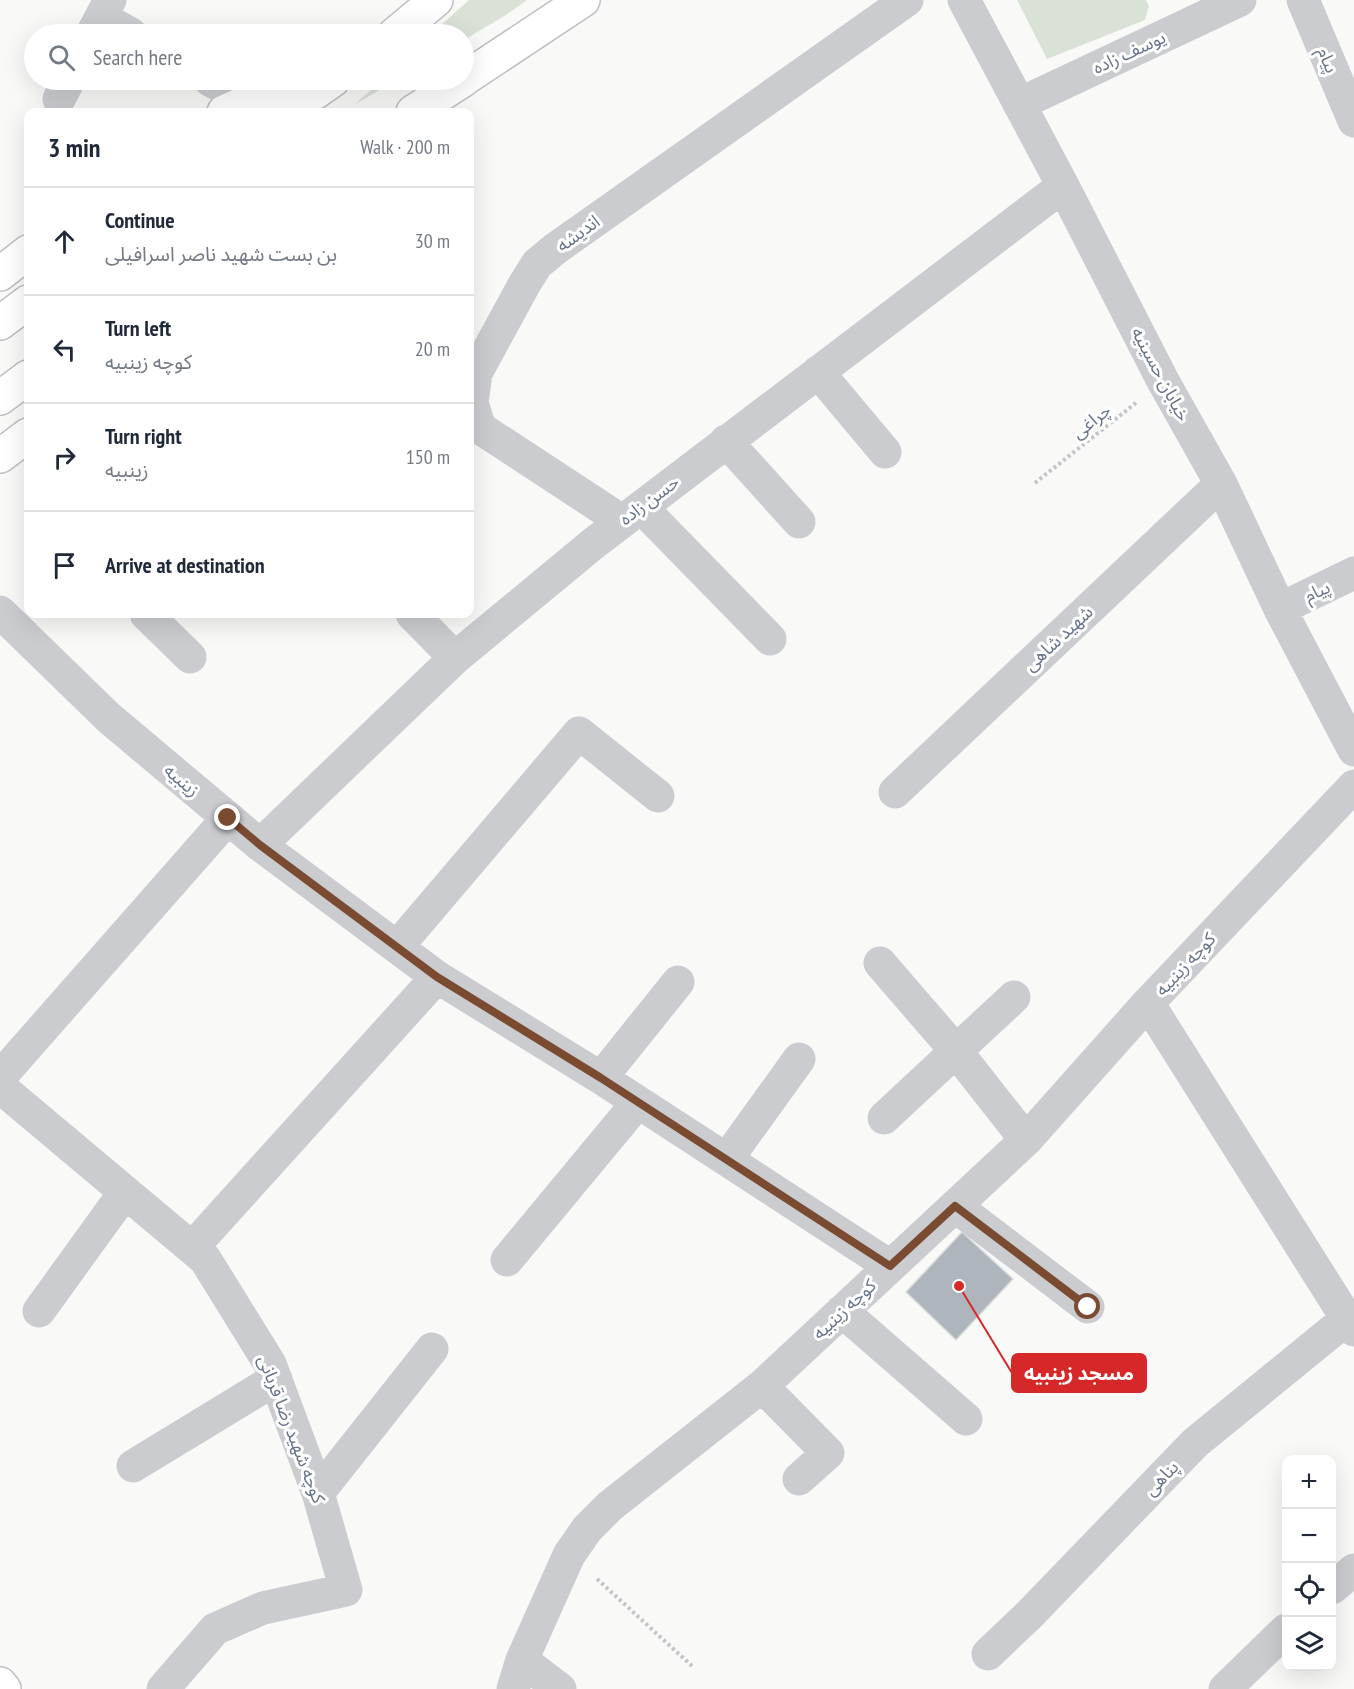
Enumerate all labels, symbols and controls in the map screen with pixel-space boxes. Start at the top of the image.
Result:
search box [24,24,474,90]
street label: یوسف زاده [1089,25,1169,79]
icon: search [45,41,78,74]
text: Search here [93,43,182,71]
street label: پیام [1310,44,1344,78]
text: 3 min [48,131,101,164]
text: Walk · 200 m [360,134,450,160]
text: Continue [105,206,175,234]
street label: اندیشه [552,210,604,256]
icon: ahead [48,225,81,258]
text: 30 m [415,228,450,254]
text: بن بست شهید ناصر اسرافیلی [105,241,337,267]
text: Turn left [105,314,171,342]
street label: خیابان حسینیه [1127,323,1195,425]
icon: left [48,333,81,366]
text: 20 m [415,336,450,362]
text: کوچه زینبیه [105,349,192,375]
street label: چراغی [1067,398,1115,444]
text: Turn right [105,422,182,450]
icon: right [48,441,81,474]
text: 150 m [406,444,450,470]
text: زینبیه [105,457,149,483]
street label: حسن زاده [614,470,684,530]
icon: arrive [48,549,81,582]
text: Arrive at destination [105,551,265,579]
street label: پیام [1300,575,1335,610]
street label: شهید شاهی [1019,600,1097,676]
street label: زینبیه [160,759,204,801]
route end [214,804,240,830]
street label: کوچه زینبیه [1150,927,1221,1001]
street label: کوچه زینبیه [808,1273,881,1344]
route start [1074,1293,1100,1319]
street label: کوچه شهید رضا قربانی [253,1352,331,1507]
callout: مسجد زینبیه [1012,1354,1146,1392]
text: مسجد زینبیه [1024,1360,1134,1386]
street label: پناهی [1139,1455,1183,1501]
map controls [1282,1455,1336,1671]
button: + [1282,1455,1336,1509]
button: − [1282,1509,1336,1563]
button: locate [1282,1563,1336,1617]
button: layers [1282,1617,1336,1671]

